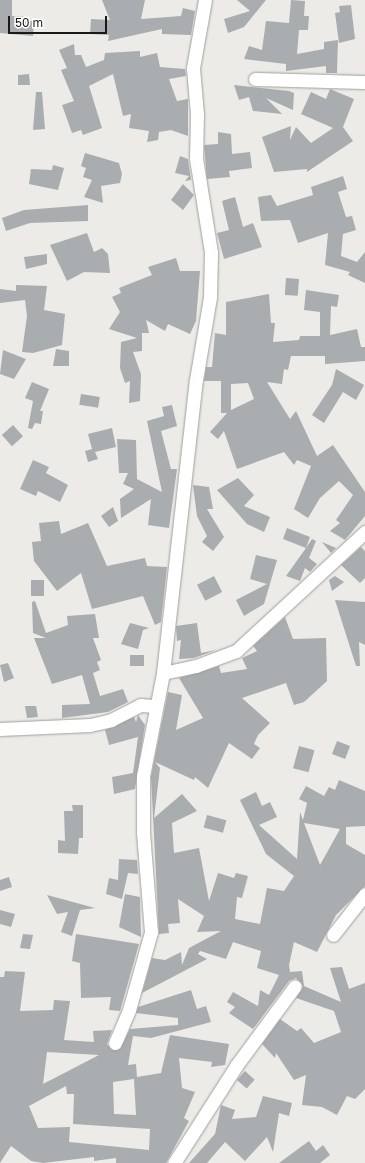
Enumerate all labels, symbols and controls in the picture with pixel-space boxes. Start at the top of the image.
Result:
scale bar [10,8,109,34]
text: 50 m [15,15,43,30]

